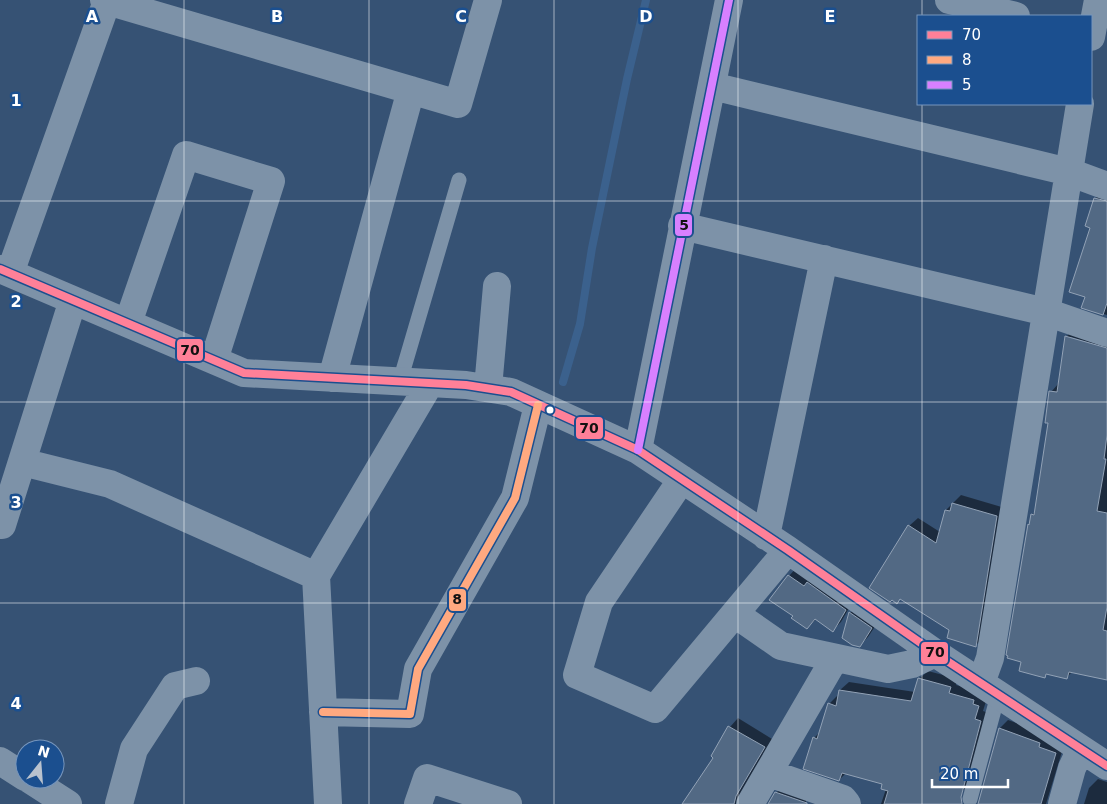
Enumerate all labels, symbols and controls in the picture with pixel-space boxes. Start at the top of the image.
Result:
text: A [86,7,99,26]
text: B [271,7,283,26]
text: C [455,7,467,26]
text: D [639,7,653,26]
text: E [825,7,835,26]
legend [917,15,1092,105]
text: 70 [962,26,981,44]
text: 8 [962,51,972,69]
text: 5 [962,76,972,94]
text: 1 [10,91,22,110]
line badge: 5 [674,213,693,237]
text: 5 [679,217,689,233]
text: 2 [10,292,22,311]
line badge: 70 [176,338,204,362]
text: 70 [180,342,200,358]
unlabelled marker [545,405,555,415]
line badge: 70 [575,416,604,440]
text: 70 [579,420,599,436]
text: 3 [10,493,22,512]
line badge: 8 [448,588,467,612]
text: 8 [452,591,462,607]
line badge: 70 [920,641,949,665]
text: 70 [925,644,945,660]
text: 4 [10,694,22,713]
north arrow [15,739,65,789]
text: N [36,742,52,761]
scale bar [932,756,1008,788]
text: 20 m [940,765,978,783]

